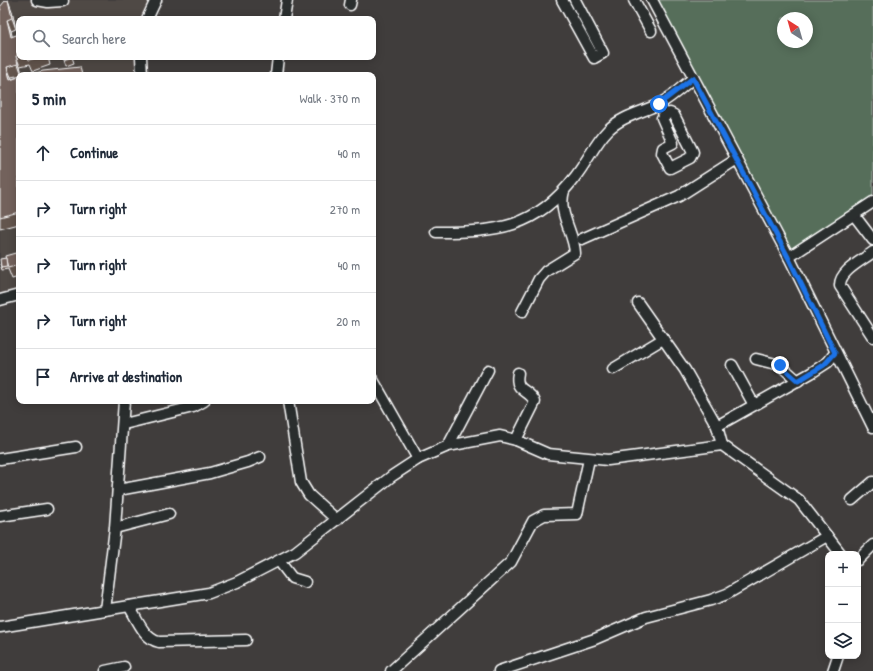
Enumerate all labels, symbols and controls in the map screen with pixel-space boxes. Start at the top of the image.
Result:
north arrow [777,12,813,48]
search box [16,16,376,60]
icon: search [30,27,52,49]
text: Search here [62,28,126,49]
text: 5 min [32,87,66,110]
text: Walk · 370 m [300,89,360,107]
route start [650,95,668,113]
icon: ahead [32,142,54,164]
text: Continue [70,142,118,163]
text: 40 m [337,144,360,162]
icon: right [32,198,54,220]
text: Turn right [70,198,126,219]
text: 270 m [330,200,360,218]
icon: right [32,254,54,276]
text: Turn right [70,254,126,275]
text: 40 m [337,256,360,274]
icon: right [32,310,54,332]
text: Turn right [70,310,126,331]
text: 20 m [336,312,360,330]
route end [771,356,789,374]
icon: arrive [32,366,54,388]
text: Arrive at destination [70,366,182,387]
map controls [825,551,861,659]
button: + [825,551,861,587]
button: − [825,587,861,623]
button: layers [825,623,861,659]

